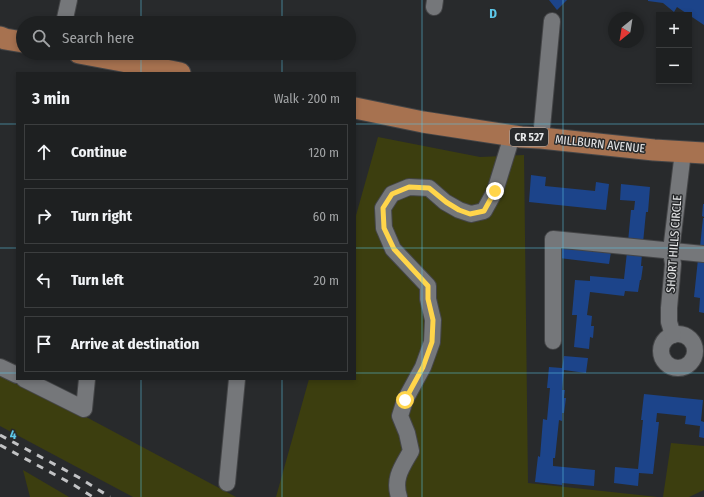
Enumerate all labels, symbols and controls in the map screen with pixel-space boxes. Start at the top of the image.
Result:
text: D [489,6,497,21]
north arrow [608,12,644,48]
map controls [656,12,692,84]
button: + [656,12,692,48]
search box [16,16,356,60]
icon: search [30,27,52,49]
text: Search here [62,29,134,47]
button: − [656,48,692,84]
text: 3 min [32,88,70,109]
text: Walk · 200 m [274,91,340,106]
road number: CR 527 [510,128,548,146]
street label: MILLBURN AVENUE [554,132,646,156]
icon: ahead [33,141,55,163]
text: Continue [71,143,127,161]
text: 120 m [308,145,339,160]
route end [486,182,504,200]
street label: SHORT HILLS CIRCLE [664,194,684,293]
icon: right [33,205,55,227]
text: Turn right [71,207,132,225]
text: 60 m [313,209,339,224]
icon: left [33,269,55,291]
text: Turn left [71,271,124,289]
text: 20 m [313,273,339,288]
icon: arrive [33,333,55,355]
text: Arrive at destination [71,335,199,353]
route start [396,391,414,409]
text: 4 [10,427,17,442]

